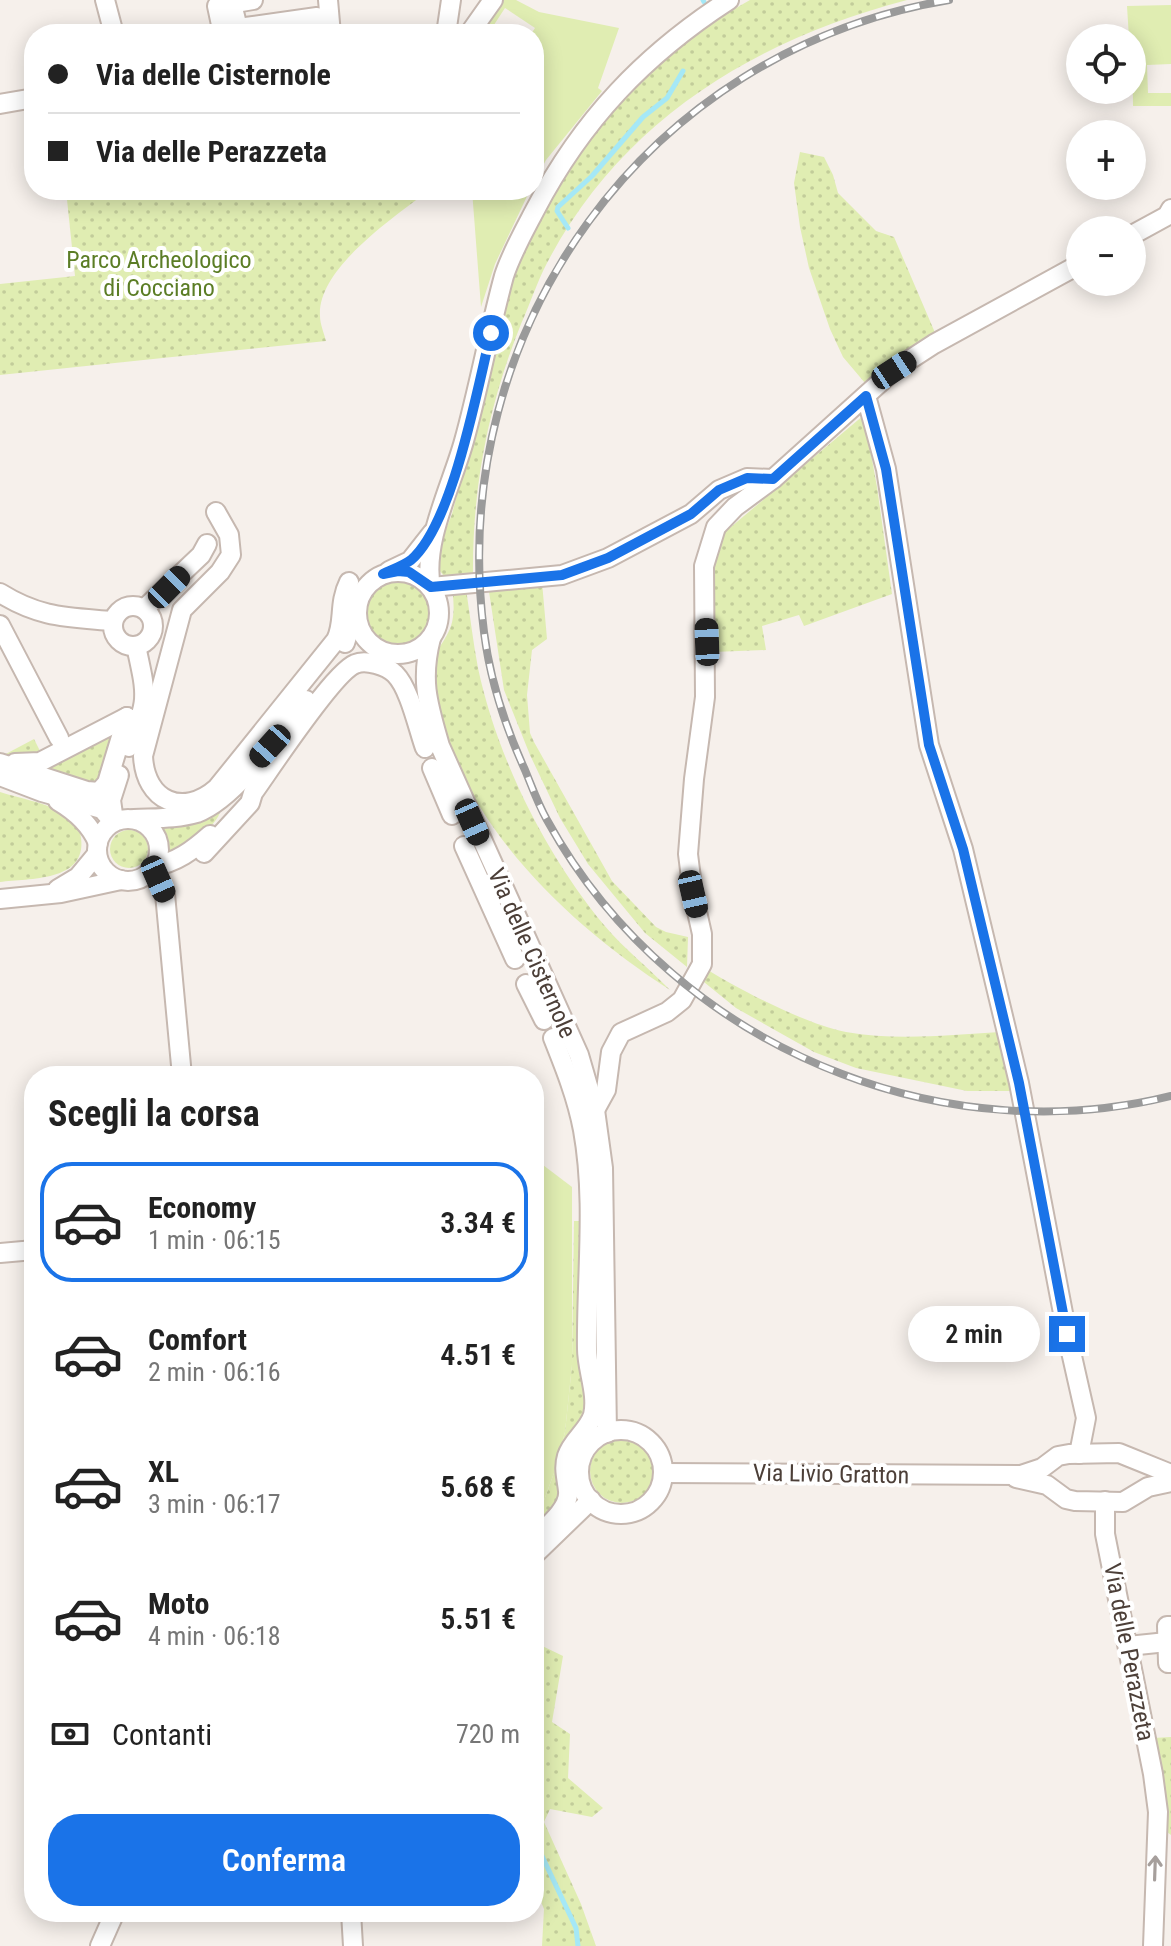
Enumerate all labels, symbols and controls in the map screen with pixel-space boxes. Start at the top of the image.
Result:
map controls [1066,24,1146,296]
button: locate [1066,24,1146,104]
text: Via delle Cisternole [96,57,331,92]
button: + [1066,120,1146,200]
text: Via delle Perazzeta [96,134,327,169]
button: − [1066,216,1146,296]
park label: Parco Archeologico di Cocciano [66,246,252,302]
route start [473,315,509,351]
car [867,347,921,393]
car [144,562,194,612]
car [694,618,720,666]
car [245,720,295,772]
car [451,795,493,849]
car [137,852,179,906]
street label: Via delle Cisternole [482,864,582,1042]
car [676,868,710,920]
text: Scegli la corsa [48,1093,260,1135]
icon: car [52,1186,124,1258]
text: Economy [148,1190,256,1225]
text: 3.34 € [440,1205,516,1240]
text: 1 min · 06:15 [148,1225,281,1255]
callout: 2 min [907,1306,1039,1362]
route end [1049,1316,1085,1352]
icon: car [52,1318,124,1390]
text: 2 min [945,1319,1003,1349]
text: Comfort [148,1322,247,1357]
text: 4.51 € [440,1337,516,1372]
text: 2 min · 06:16 [148,1357,281,1387]
icon: car [52,1450,124,1522]
text: XL [148,1454,179,1489]
street label: Via Livio Gratton [753,1459,909,1489]
text: 5.68 € [440,1469,516,1504]
text: 3 min · 06:17 [148,1489,281,1519]
street label: Via delle Perazzeta [1098,1561,1160,1743]
icon: car [52,1582,124,1654]
text: Moto [148,1586,209,1621]
text: 5.51 € [440,1601,516,1636]
text: 4 min · 06:18 [148,1621,281,1651]
icon: cash [48,1712,92,1756]
text: Contanti [112,1717,212,1752]
text: 720 m [456,1719,520,1749]
button: Conferma [48,1814,520,1906]
one-way arrow [1147,1855,1162,1882]

